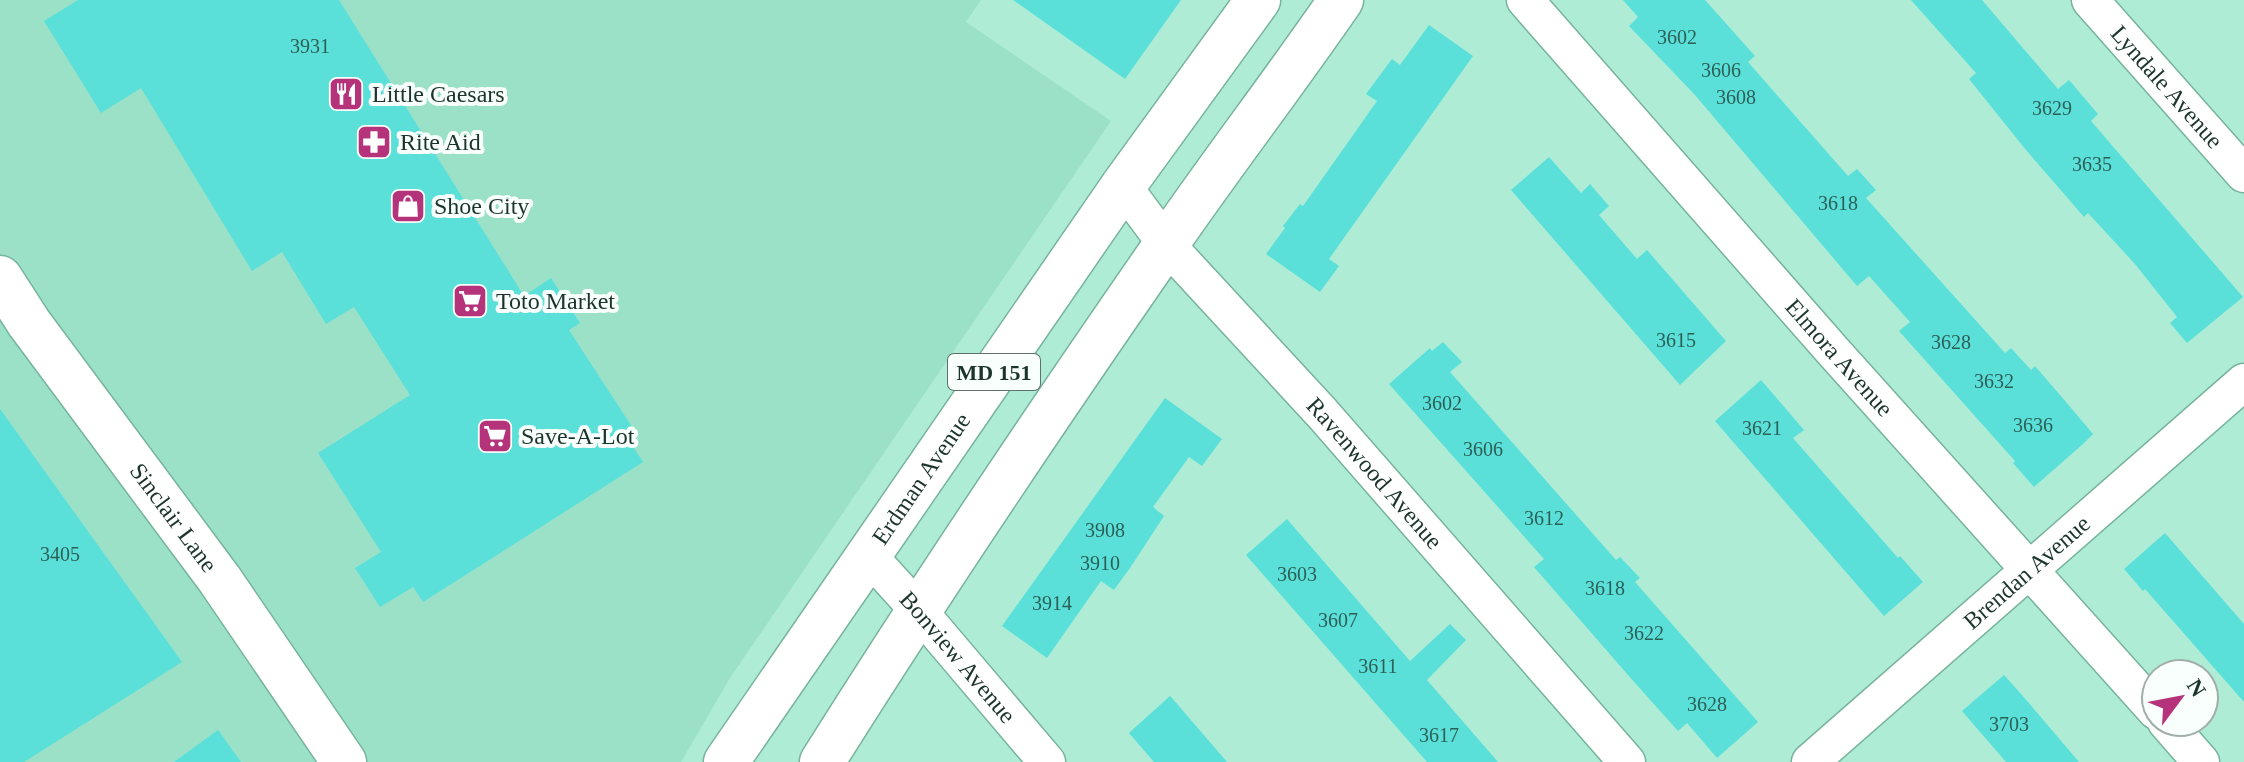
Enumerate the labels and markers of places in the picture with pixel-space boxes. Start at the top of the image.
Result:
restaurant icon: Little Caesars [327,75,365,113]
place label: Little Caesars [372,81,505,107]
pharmacy icon: Rite Aid [355,123,393,161]
place label: Rite Aid [400,129,481,155]
shop icon: Shoe City [389,187,427,225]
place label: Shoe City [434,193,529,219]
supermarket icon: Toto Market [451,282,489,320]
place label: Toto Market [496,288,615,314]
supermarket icon: Save-A-Lot [476,417,514,455]
place label: Save-A-Lot [521,423,635,449]

